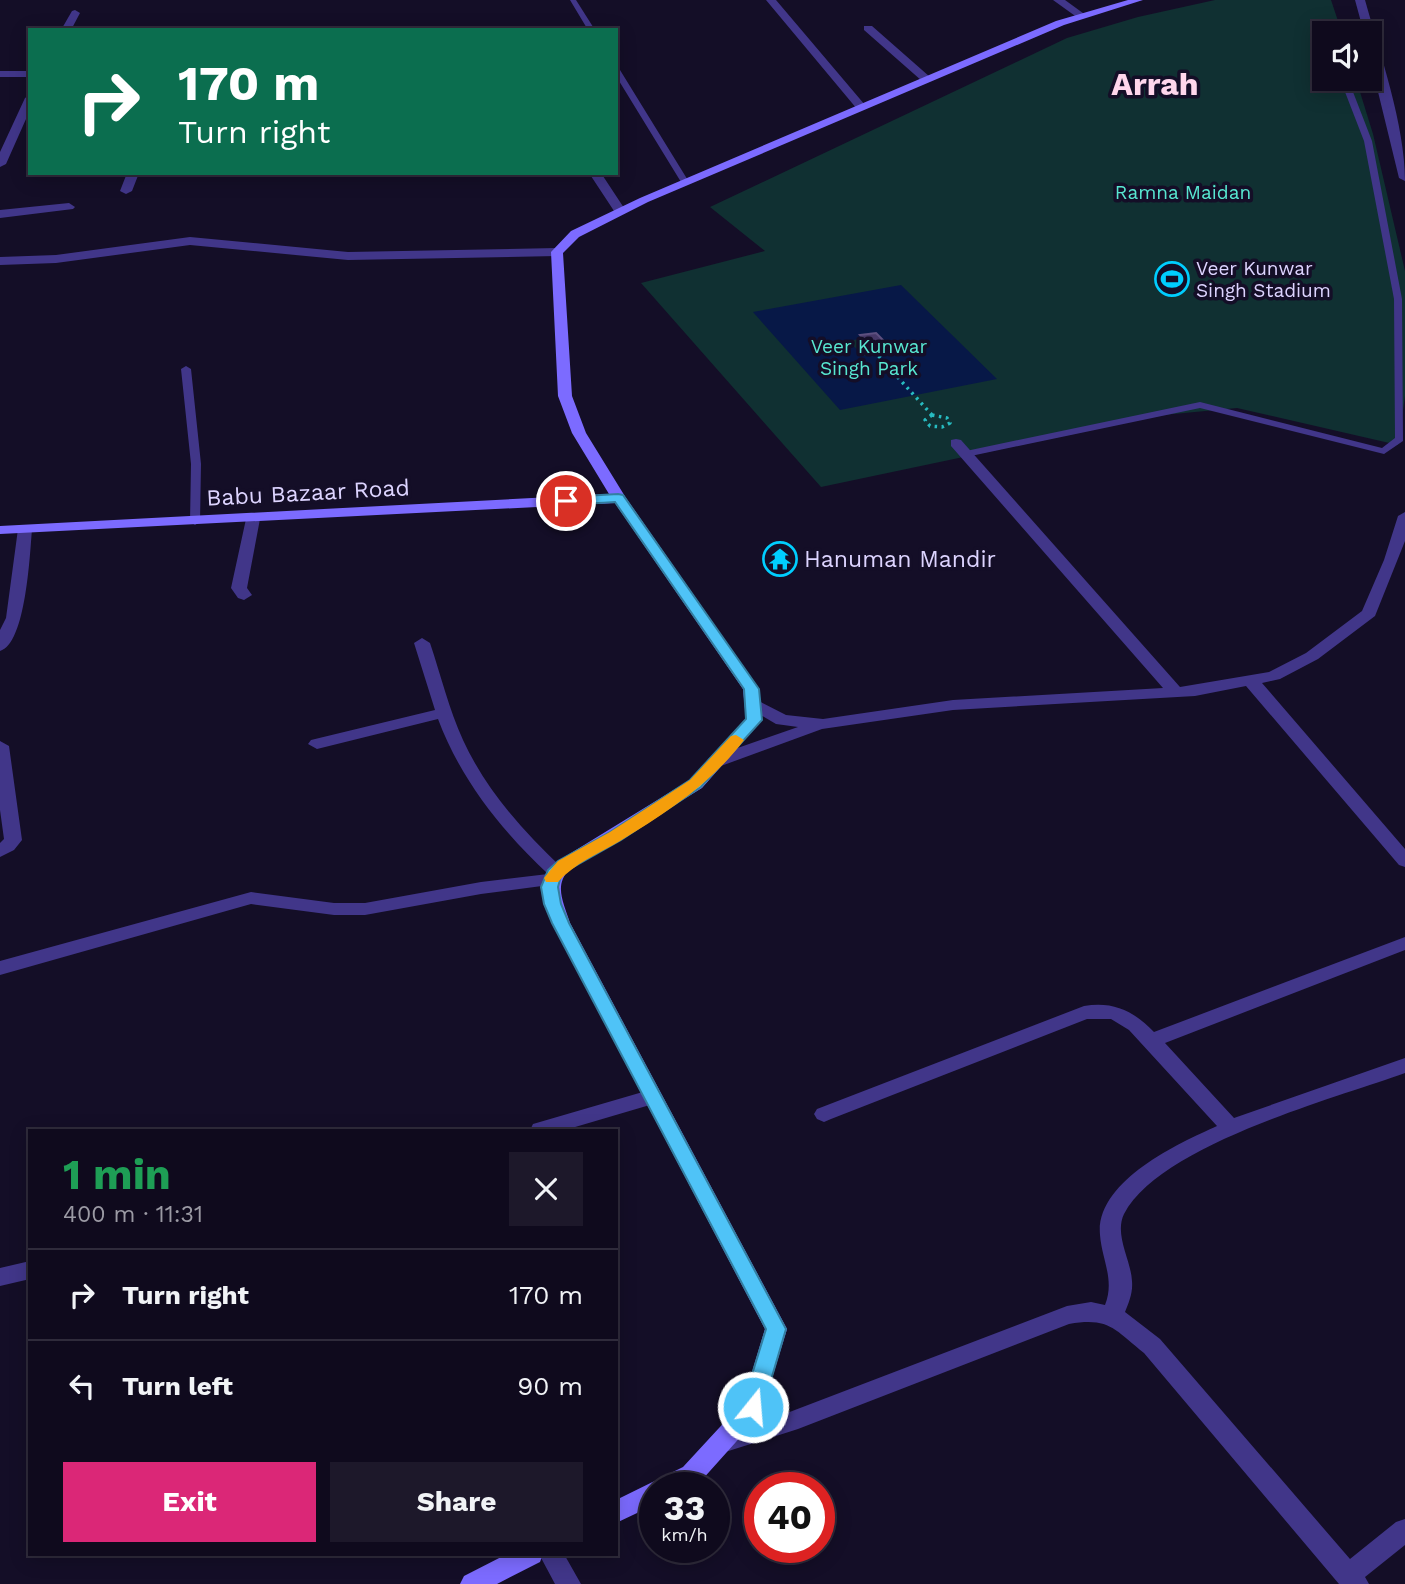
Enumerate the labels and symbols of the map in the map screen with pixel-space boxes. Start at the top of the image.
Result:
district label: Arrah [1111,65,1199,103]
park label: Ramna Maidan [1115,181,1251,204]
place label: Veer Kunwar Singh Stadium [1196,257,1331,302]
sports icon: Veer Kunwar Singh Stadium [1153,260,1191,298]
park label: Veer Kunwar Singh Park [811,335,928,380]
pin [536,471,596,531]
street label: Babu Bazaar Road [206,474,410,512]
temple icon: Hanuman Mandir [761,540,799,578]
place label: Hanuman Mandir [804,546,996,573]
position arrow [716,1370,790,1444]
speed limit sign: 40 [744,1472,835,1563]

